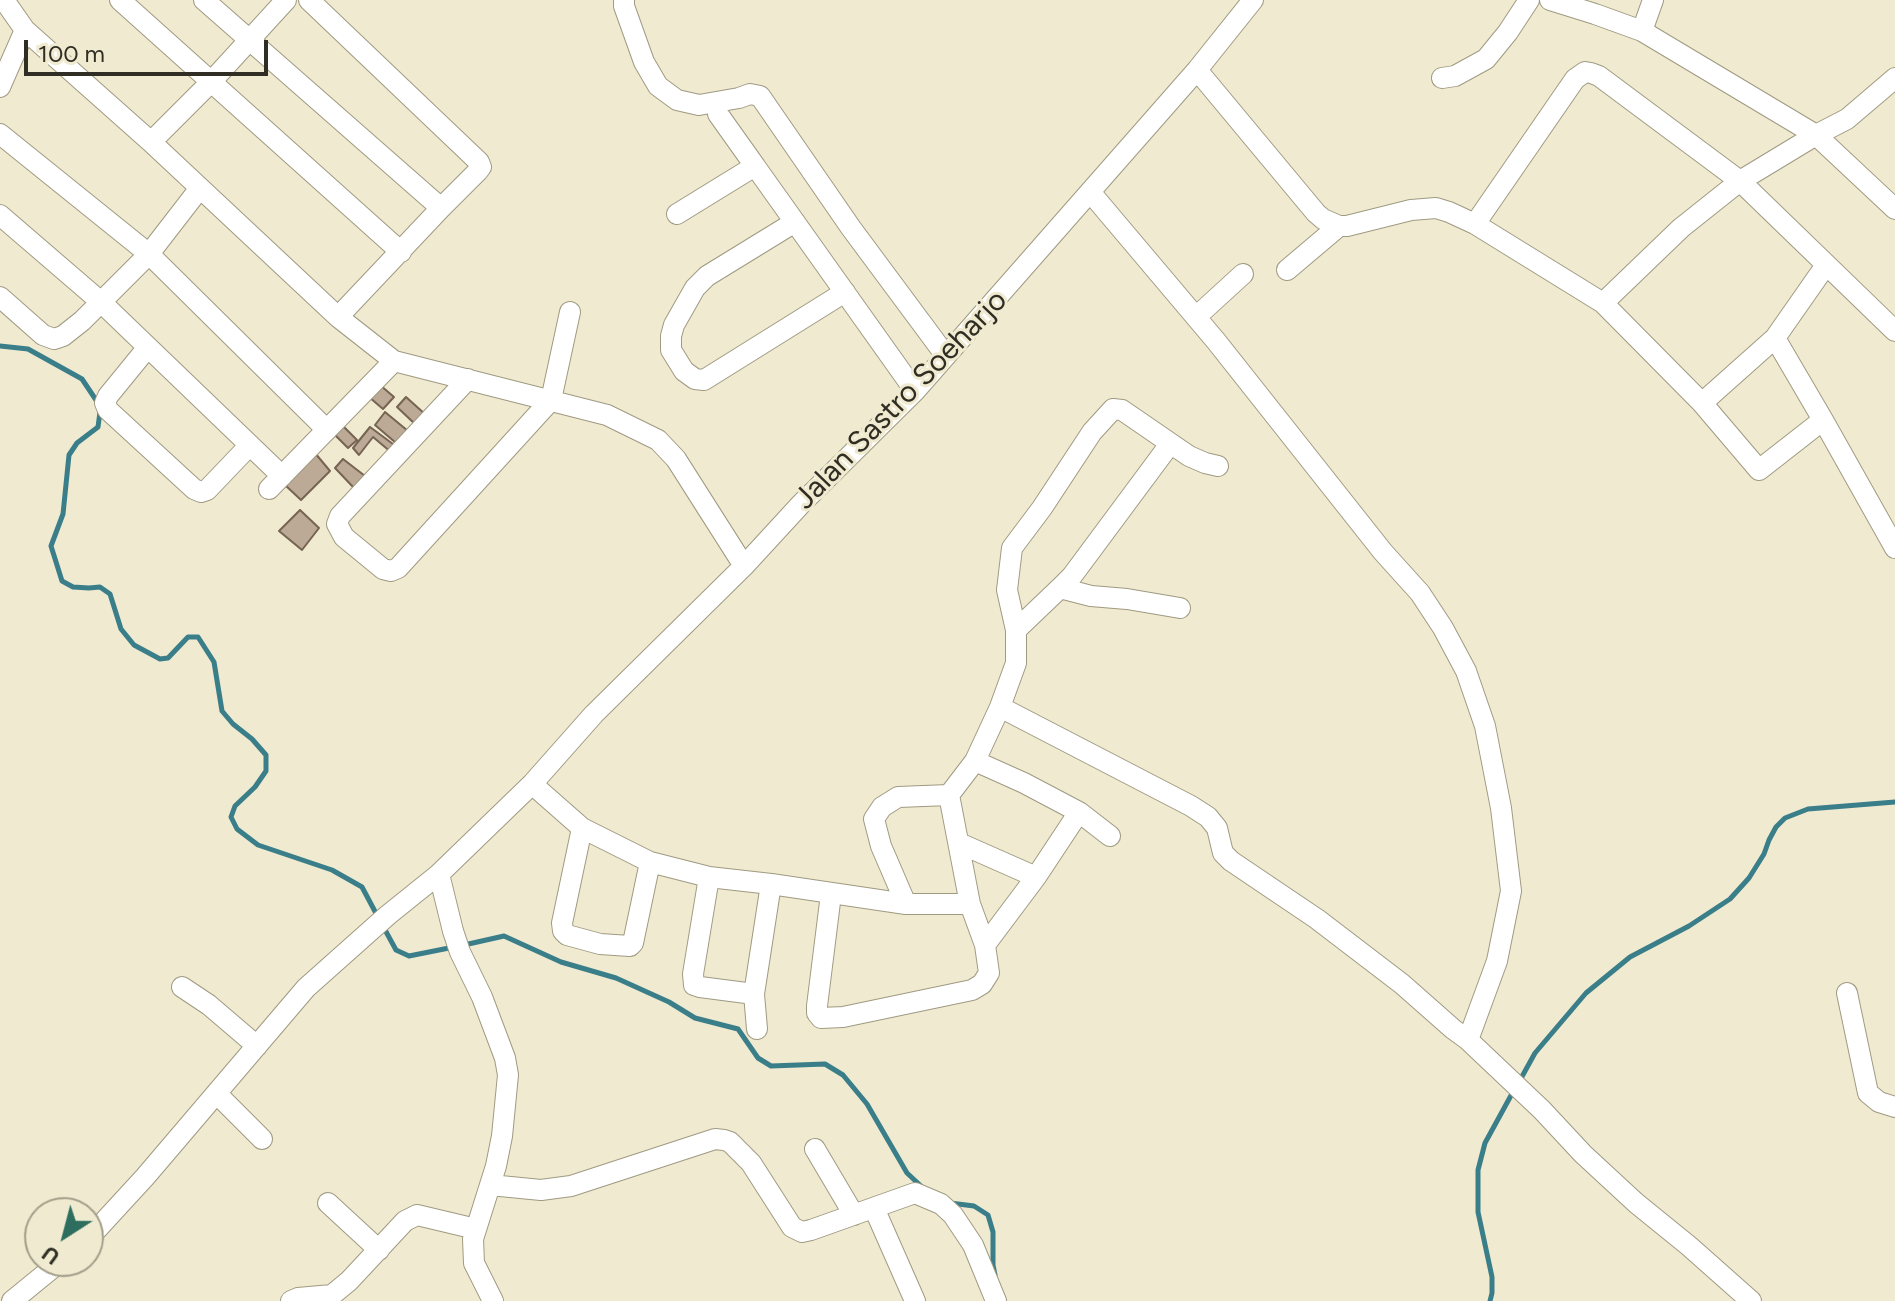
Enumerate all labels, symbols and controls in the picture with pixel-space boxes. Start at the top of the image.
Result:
scale bar [28,24,272,74]
text: 100 m [38,39,105,68]
street label: Jalan Sastro Soeharjo [787,283,1015,517]
north arrow [24,1197,104,1277]
text: U [37,1240,65,1271]

